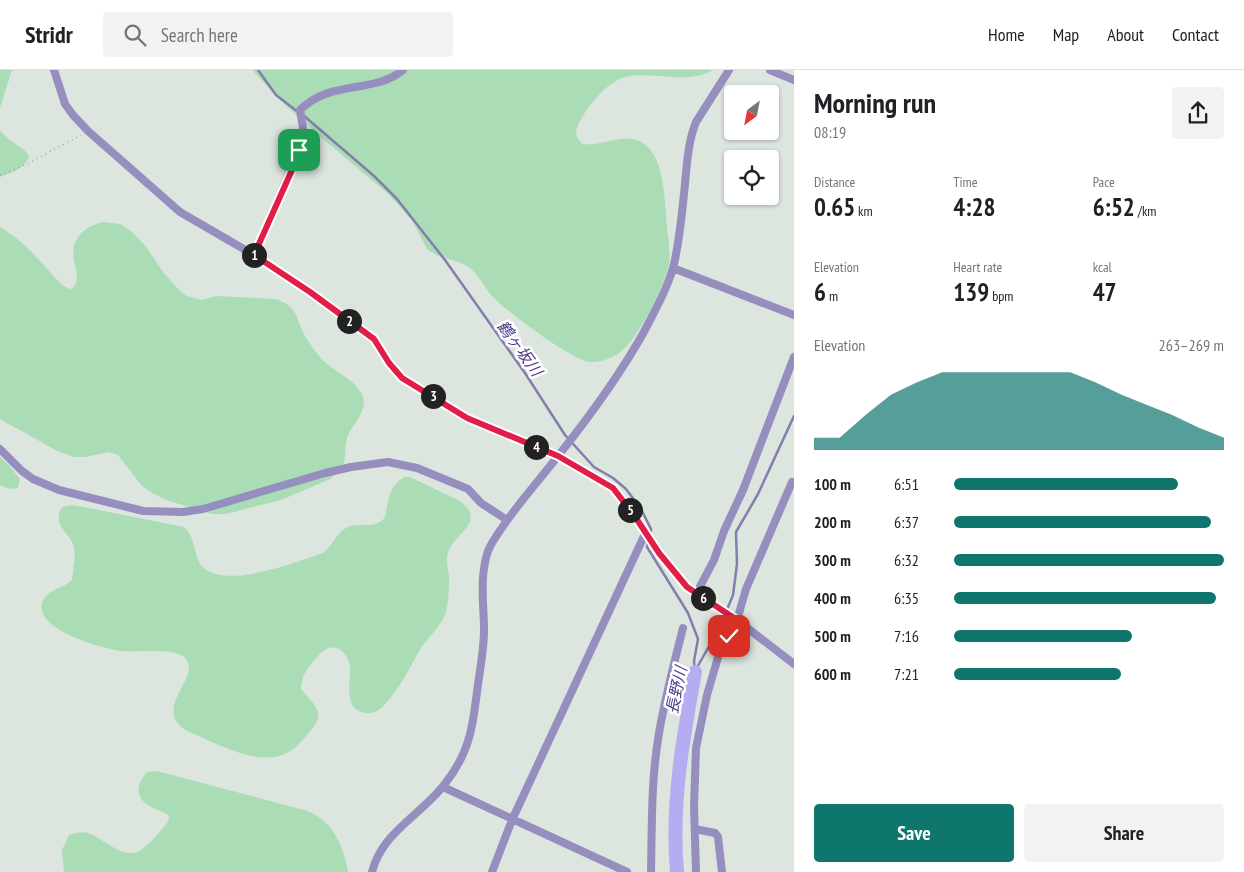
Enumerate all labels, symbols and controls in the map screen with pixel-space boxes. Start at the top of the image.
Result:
search box [103,12,453,57]
text: Stridr [25,19,73,50]
icon: search [121,21,149,49]
text: Search here [161,23,238,47]
text: Home [988,23,1025,46]
text: Map [1053,23,1079,46]
text: About [1107,23,1144,46]
text: Contact [1172,23,1219,46]
text: Morning run [814,84,936,121]
north arrow [724,85,779,140]
map controls [724,85,779,205]
button: share [1172,87,1224,139]
text: 08:19 [814,122,846,142]
pin [278,129,320,171]
icon: arrive [285,136,313,164]
button: locate [724,150,779,205]
text: Distance [814,173,855,191]
text: Time [953,173,978,191]
text: Pace [1093,173,1115,191]
text: 0.65 [814,191,855,223]
text: 4:28 [953,191,995,223]
text: 6:52 [1093,191,1135,223]
text: km [855,202,873,220]
text: /km [1135,202,1156,220]
pin: 1 [242,242,266,268]
text: 1 [251,246,258,264]
text: Elevation [814,258,859,276]
text: Heart rate [953,258,1002,276]
text: kcal [1093,258,1112,276]
text: 6 [814,276,826,308]
text: 139 [953,276,989,308]
text: 47 [1093,276,1117,308]
text: m [826,287,838,305]
text: bpm [989,287,1013,305]
pin: 2 [336,308,362,334]
text: 2 [346,312,353,330]
water label: 鶴ヶ坂川 [493,316,548,381]
text: Elevation [814,335,865,355]
text: 263–269 m [1159,335,1224,355]
pin: 3 [420,384,446,408]
text: 3 [430,387,437,405]
pin: 4 [524,434,548,460]
text: 4 [533,438,540,456]
text: 100 m [814,474,851,494]
text: 6:51 [894,474,919,494]
pin: 5 [618,498,642,522]
text: 5 [627,501,634,519]
text: 200 m [814,512,851,532]
text: 6:37 [894,512,919,532]
text: 300 m [814,550,851,570]
text: 6:32 [894,550,919,570]
pin: 6 [690,586,716,610]
text: 400 m [814,588,851,608]
text: 6:35 [894,588,919,608]
text: 6 [700,589,707,607]
pin [708,615,750,657]
icon: check [715,622,743,650]
text: 500 m [814,626,851,646]
text: 7:16 [894,626,919,646]
water label: 長野川 [661,662,691,716]
text: 600 m [814,664,851,684]
text: 7:21 [894,664,919,684]
button: Save [814,804,1014,862]
button: Share [1024,804,1224,862]

